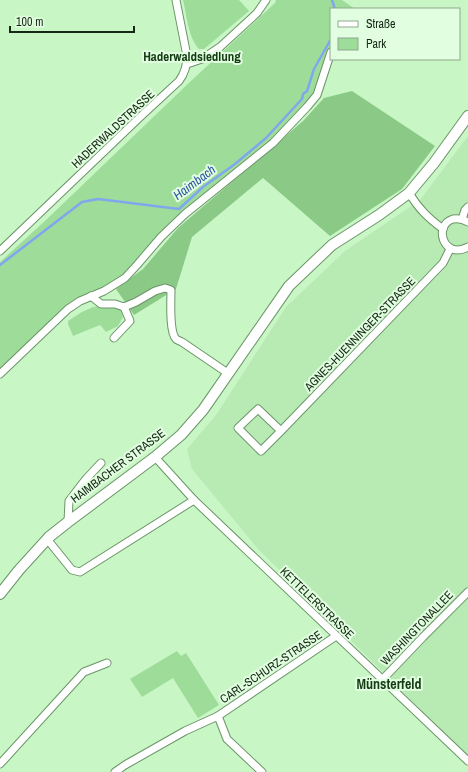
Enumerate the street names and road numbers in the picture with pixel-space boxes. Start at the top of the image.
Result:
street label: HADERWALDSTRASSE [68,86,158,172]
street label: AGNES-HUENNINGER-STRASSE [300,273,419,395]
street label: HAIMBACHER STRASSE [68,425,168,507]
street label: KETTELERSTRASSE [277,564,357,642]
street label: WASHINGTONALLEE [377,587,457,669]
street label: CARL-SCHURZ-STRASSE [217,627,325,707]

